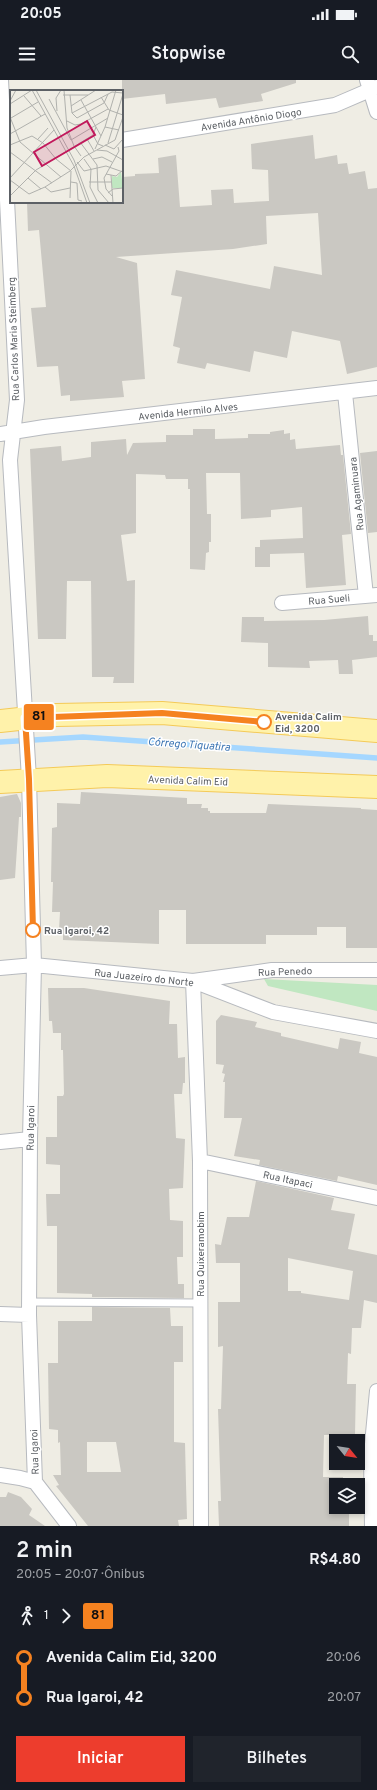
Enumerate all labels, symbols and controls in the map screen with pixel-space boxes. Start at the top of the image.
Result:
text: 20:05 [20,5,62,24]
icon: menu [16,43,38,65]
text: Stopwise [151,43,226,66]
icon: search [339,43,361,65]
inset map [10,90,123,203]
street label: Avenida Antônio Diogo [200,106,303,135]
street label: Rua Carlos Maria Steimberg [6,277,23,401]
street label: Avenida Hermilo Alves [138,401,239,424]
street label: Rua Agaminuara [347,456,368,531]
street label: Rua Sueli [308,592,351,609]
line badge: 81 [21,704,57,730]
text: 81 [32,708,46,725]
place label: Avenida Calim Eid, 3200 [275,711,342,736]
marker: Avenida Calim Eid, 3200 [256,714,272,730]
water label: Córrego Tiquatira [147,735,231,755]
street label: Avenida Calim Eid [148,774,228,789]
marker: Rua Igaroi, 42 [25,922,41,938]
place label: Rua Igaroi, 42 [44,925,109,938]
street label: Rua Penedo [258,965,313,980]
street label: Rua Juazeiro do Norte [93,967,194,990]
street label: Rua Igaroi [25,1105,38,1151]
street label: Rua Itapaci [262,1169,314,1192]
street label: Rua Quixeramobim [195,1211,208,1297]
street label: Rua Igaroi [28,1429,43,1475]
north arrow [329,1434,365,1470]
map controls [329,1434,365,1514]
button: layers [329,1478,365,1514]
text: 2 min [16,1538,73,1565]
text: R$4.80 [309,1551,361,1570]
text: 20:05 – 20:07 · Ônibus [16,1567,145,1583]
icon: walk [16,1605,38,1627]
icon: forward [55,1605,77,1627]
text: 81 [91,1607,105,1624]
text: 1 [44,1608,49,1624]
text: Avenida Calim Eid, 3200 [46,1649,217,1668]
text: 20:06 [326,1650,361,1666]
text: Rua Igaroi, 42 [46,1689,144,1708]
text: 20:07 [327,1690,361,1706]
button: Iniciar [16,1736,185,1782]
button: Bilhetes [193,1736,361,1782]

